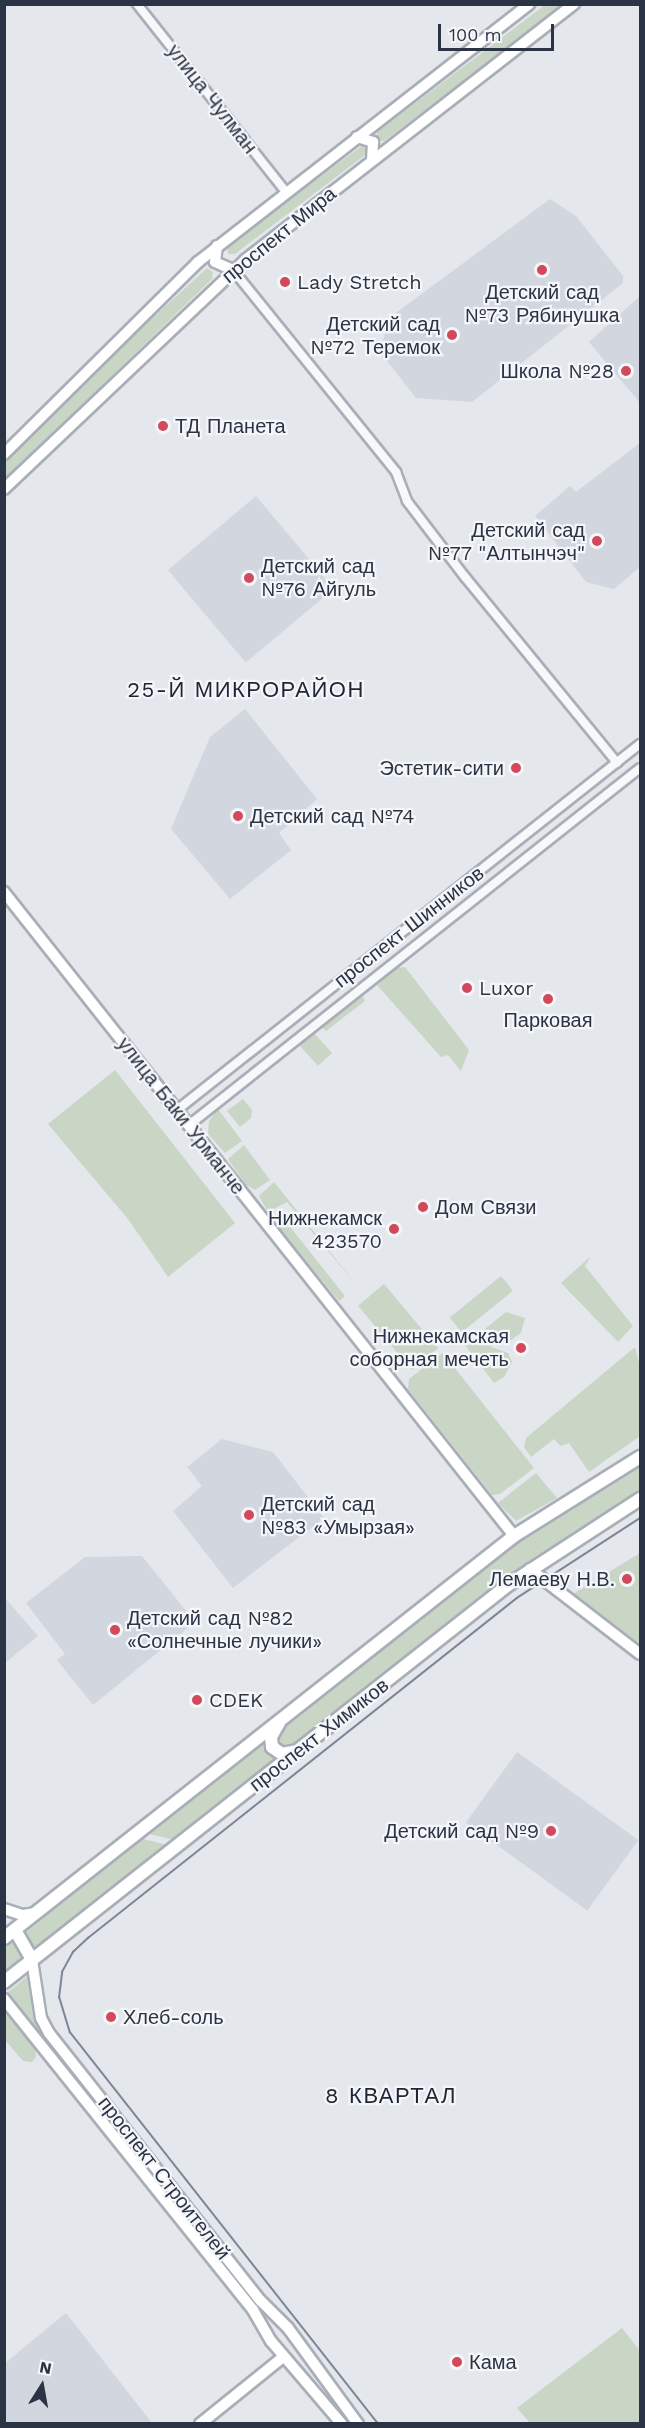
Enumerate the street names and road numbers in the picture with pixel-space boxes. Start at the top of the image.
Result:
street label: улица Чулман [162,39,262,159]
street label: проспект Мира [217,182,341,288]
street label: проспект Шинников [329,861,489,993]
street label: улица Баки Урманче [112,1032,250,1200]
street label: проспект Химиков [245,1673,393,1797]
street label: проспект Строителей [93,2092,235,2264]

